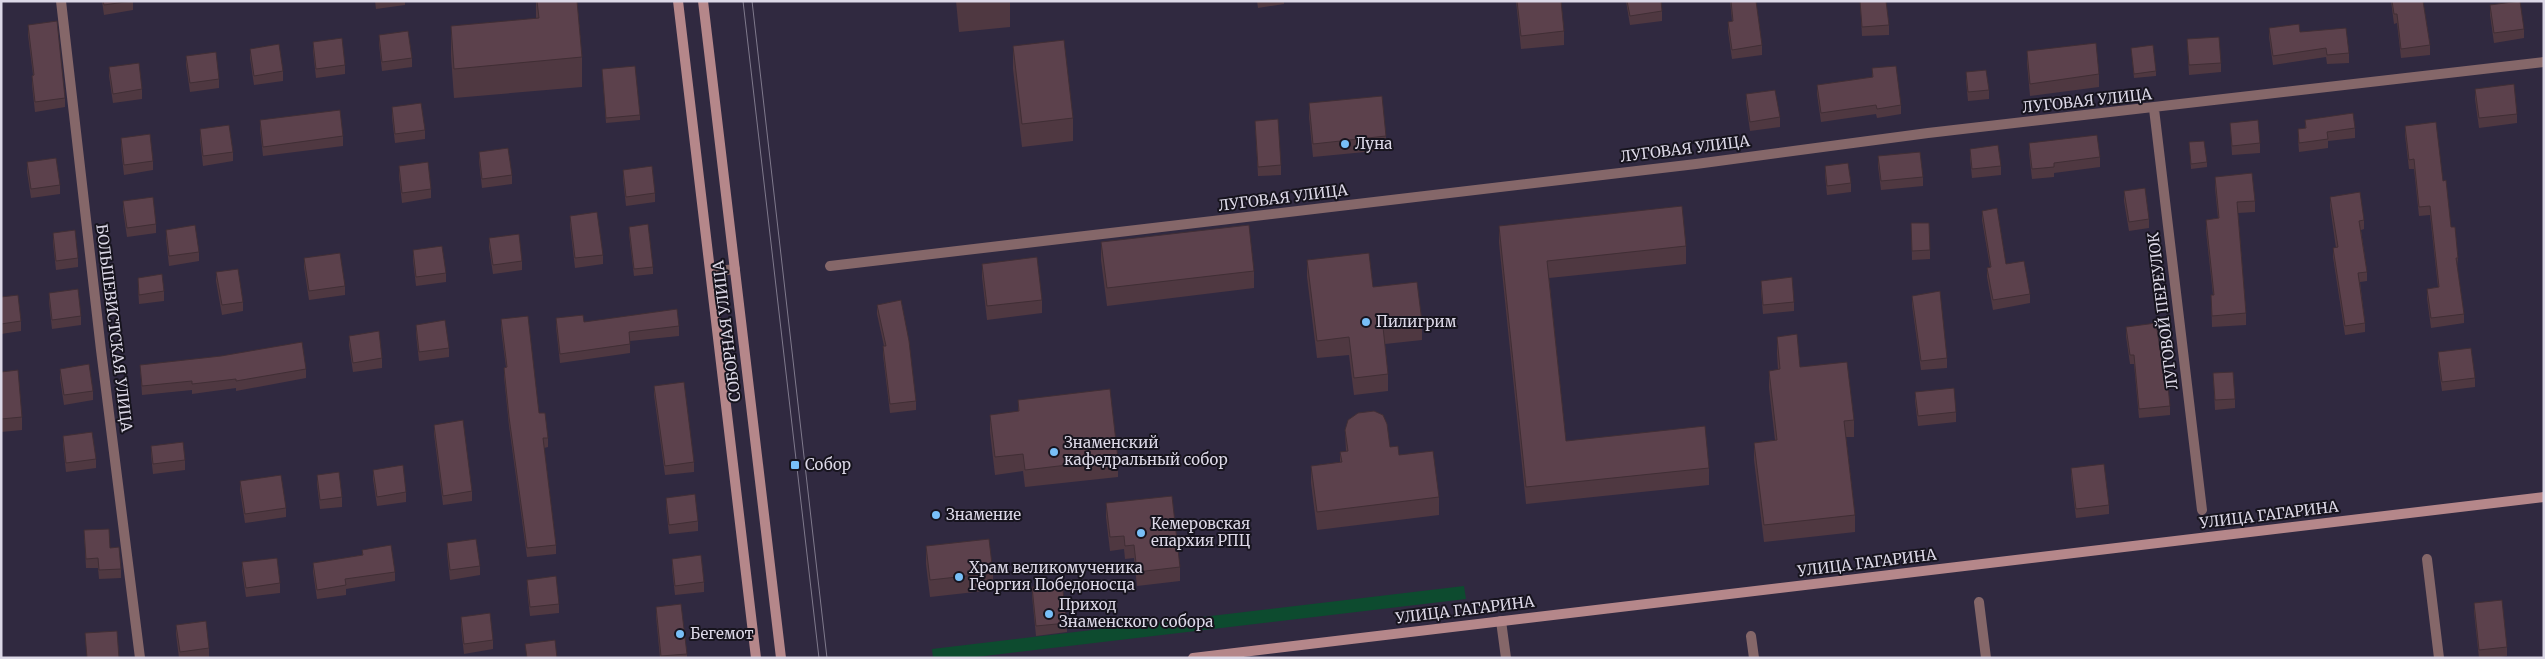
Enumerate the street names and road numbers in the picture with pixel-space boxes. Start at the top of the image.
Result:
street label: ЛУГОВАЯ УЛИЦА [2021,84,2153,117]
street label: ЛУГОВАЯ УЛИЦА [1619,131,1751,166]
street label: ЛУГОВАЯ УЛИЦА [1217,180,1349,215]
street label: БОЛЬШЕВИСТСКАЯ УЛИЦА [92,223,137,434]
street label: ЛУГОВОЙ ПЕРЕУЛОК [2142,231,2182,391]
street label: СОБОРНАЯ УЛИЦА [708,259,745,403]
street label: УЛИЦА ГАГАРИНА [2198,497,2340,533]
street label: УЛИЦА ГАГАРИНА [1796,545,1938,581]
street label: УЛИЦА ГАГАРИНА [1394,592,1536,628]

